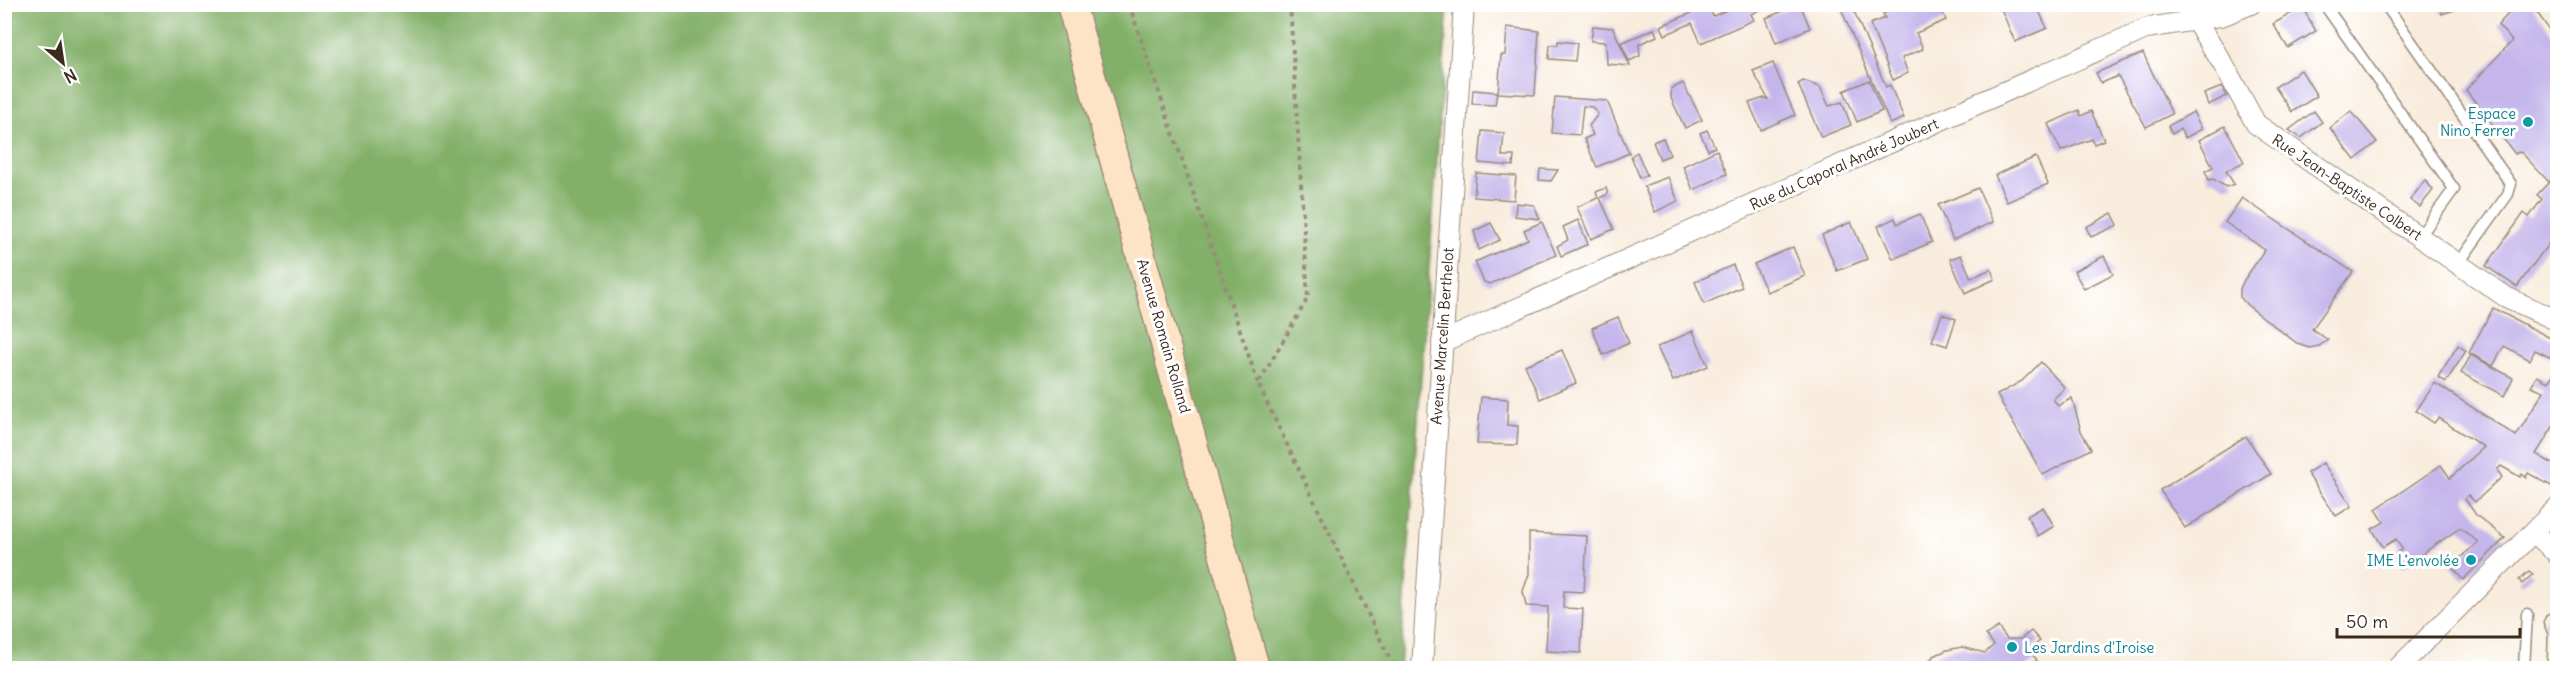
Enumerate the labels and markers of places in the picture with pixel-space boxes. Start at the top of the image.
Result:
place label: Espace Nino Ferrer [2440,104,2516,140]
marker: Espace Nino Ferrer [2521,115,2535,129]
place label: IME L'envolée [2367,551,2459,570]
marker: IME L'envolée [2464,553,2478,567]
place label: Les Jardins d'Iroise [2024,638,2154,657]
marker: Les Jardins d'Iroise [2005,640,2019,654]

